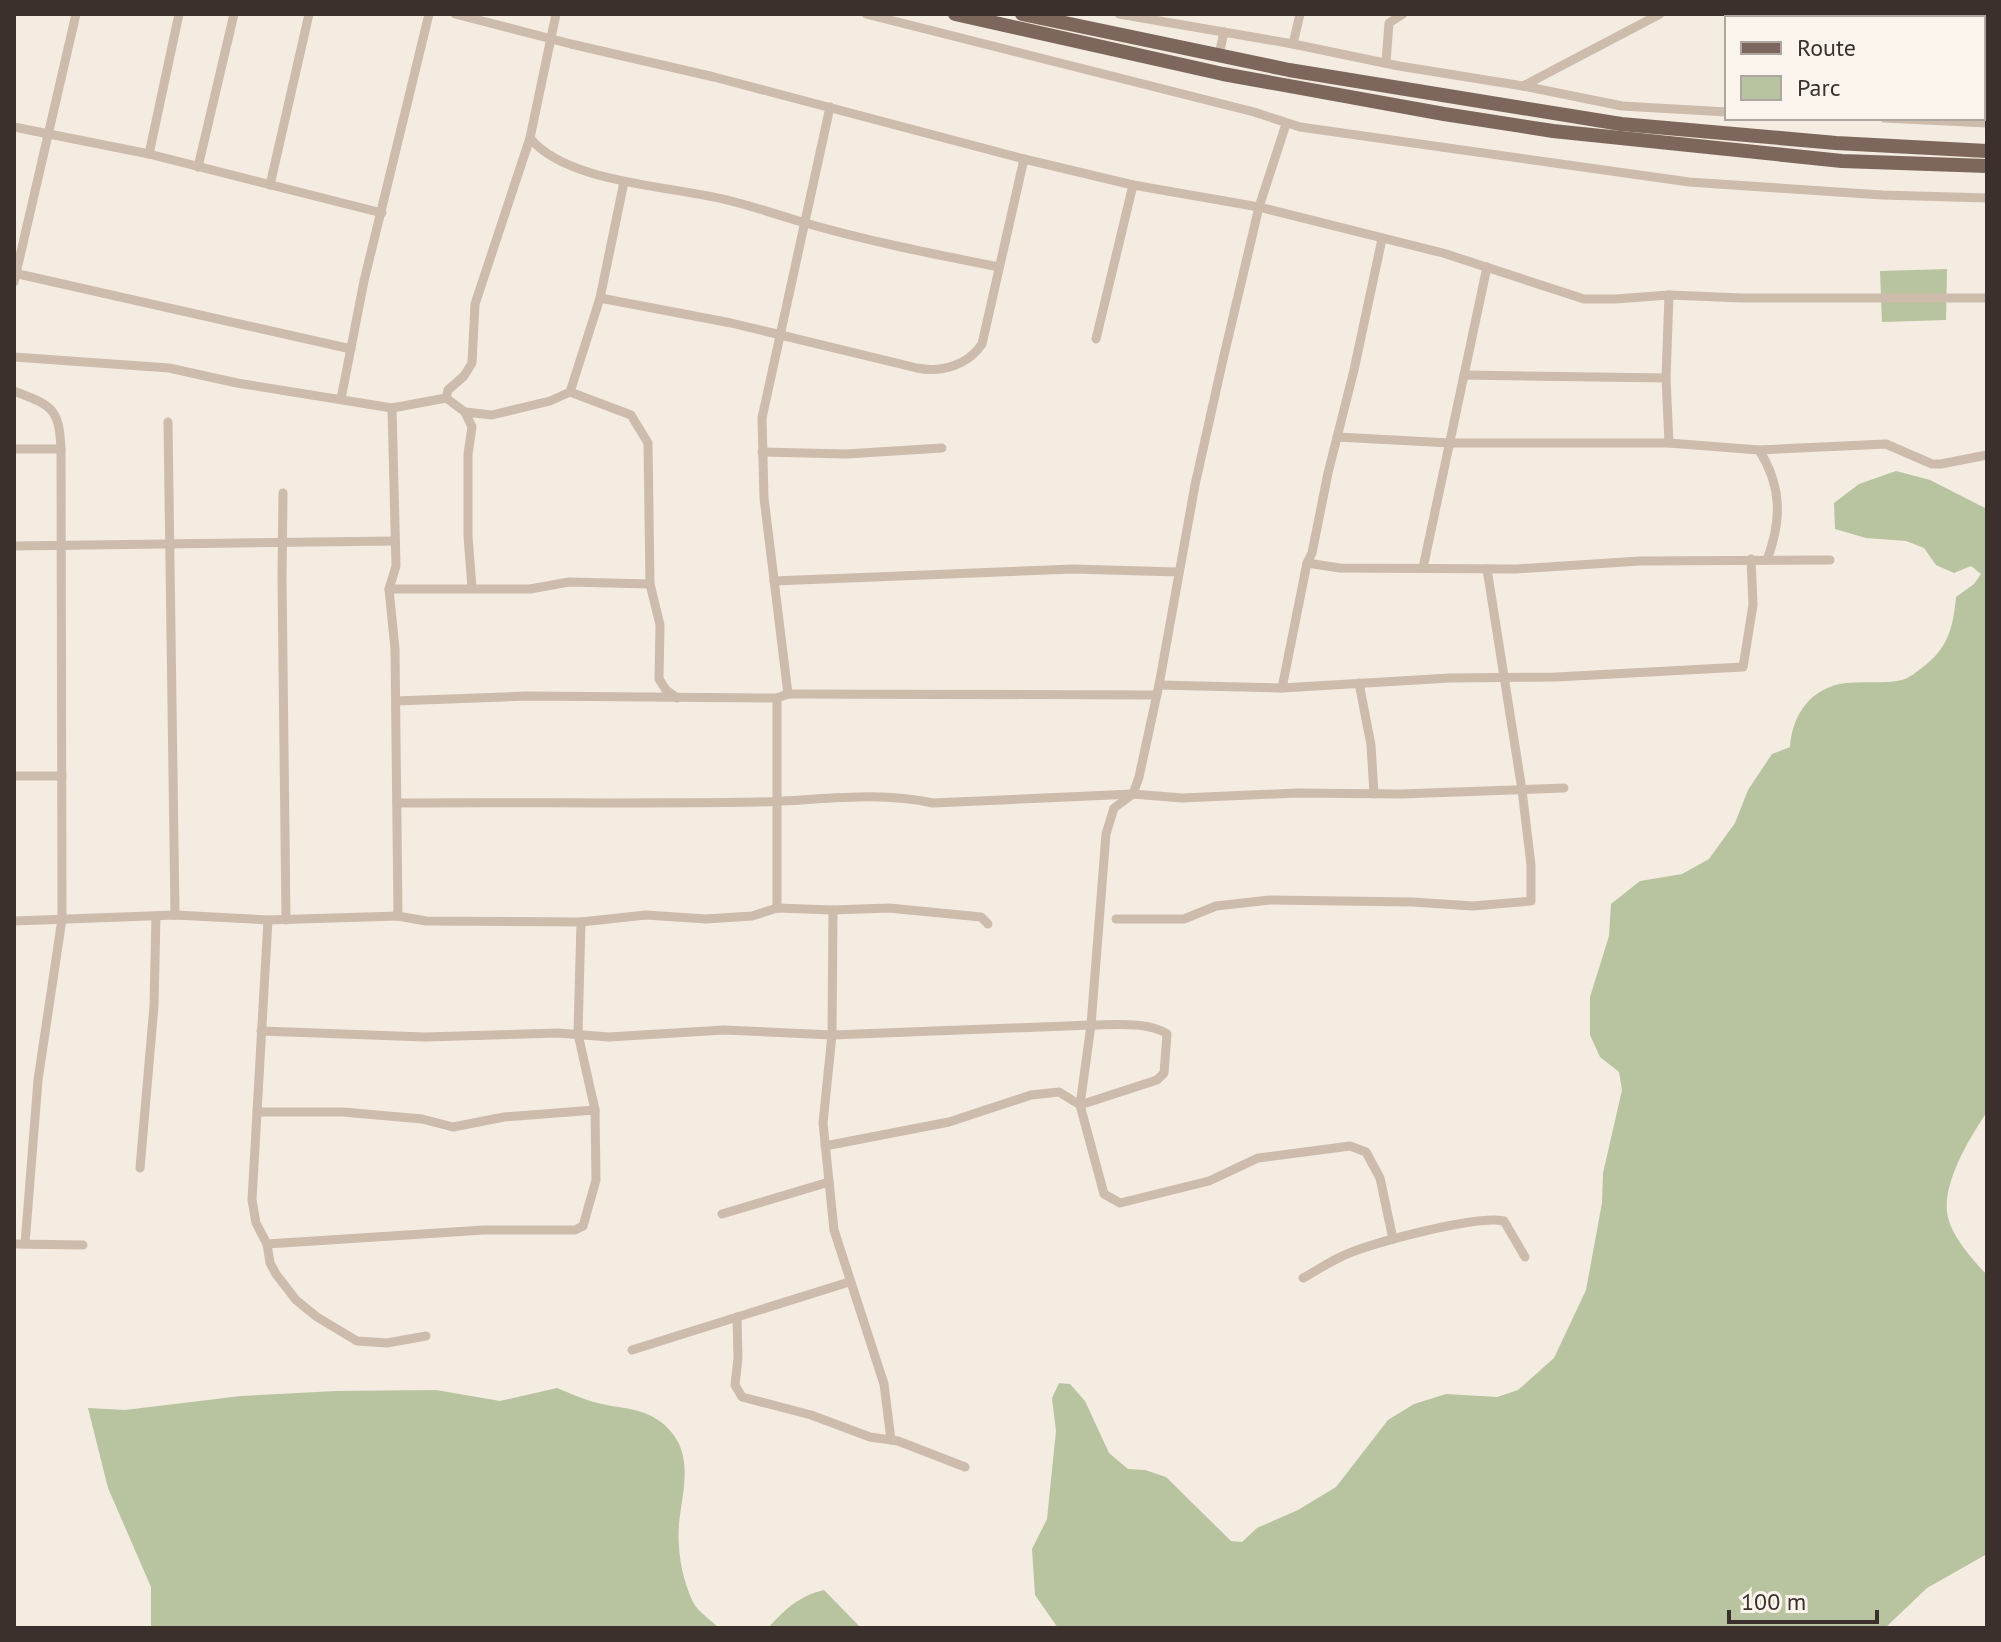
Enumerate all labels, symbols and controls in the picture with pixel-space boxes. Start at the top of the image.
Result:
legend [1725,16,1985,120]
text: Route [1797,32,1856,63]
text: Parc [1797,72,1841,103]
scale bar [1729,1574,1877,1624]
text: 100 m [1741,1586,1806,1617]

